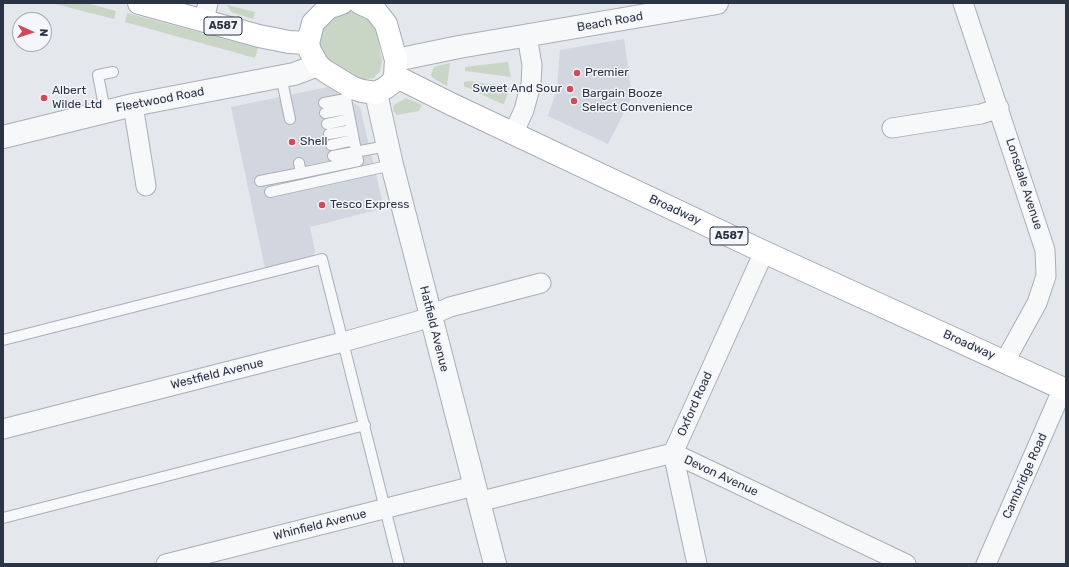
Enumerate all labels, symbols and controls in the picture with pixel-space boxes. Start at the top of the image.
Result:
street label: Beach Road [576,9,644,35]
north arrow [12,12,52,52]
road number: A587 [204,17,242,35]
text: N [37,28,50,37]
place label: Premier [585,66,629,80]
marker: Premier [572,68,582,78]
place label: Sweet And Sour [473,82,562,96]
place label: Albert Wilde Ltd [52,84,102,112]
street label: Fleetwood Road [115,84,205,116]
marker: Sweet And Sour [565,84,575,94]
place label: Bargain Booze Select Convenience [582,87,693,115]
marker: Albert Wilde Ltd [39,93,49,103]
marker: Bargain Booze Select Convenience [569,96,579,106]
place label: Shell [300,135,327,149]
street label: Lonsdale Avenue [1002,136,1046,232]
marker: Shell [287,137,297,147]
street label: Broadway [647,192,703,228]
place label: Tesco Express [330,198,409,212]
marker: Tesco Express [317,200,327,210]
road number: A587 [710,227,748,245]
street label: Hatfield Avenue [416,284,452,374]
street label: Broadway [941,327,997,363]
street label: Westfield Avenue [169,355,265,393]
street label: Oxford Road [674,370,716,438]
street label: Cambridge Road [1000,431,1050,521]
street label: Devon Avenue [682,453,760,499]
street label: Whinfield Avenue [272,506,368,544]

